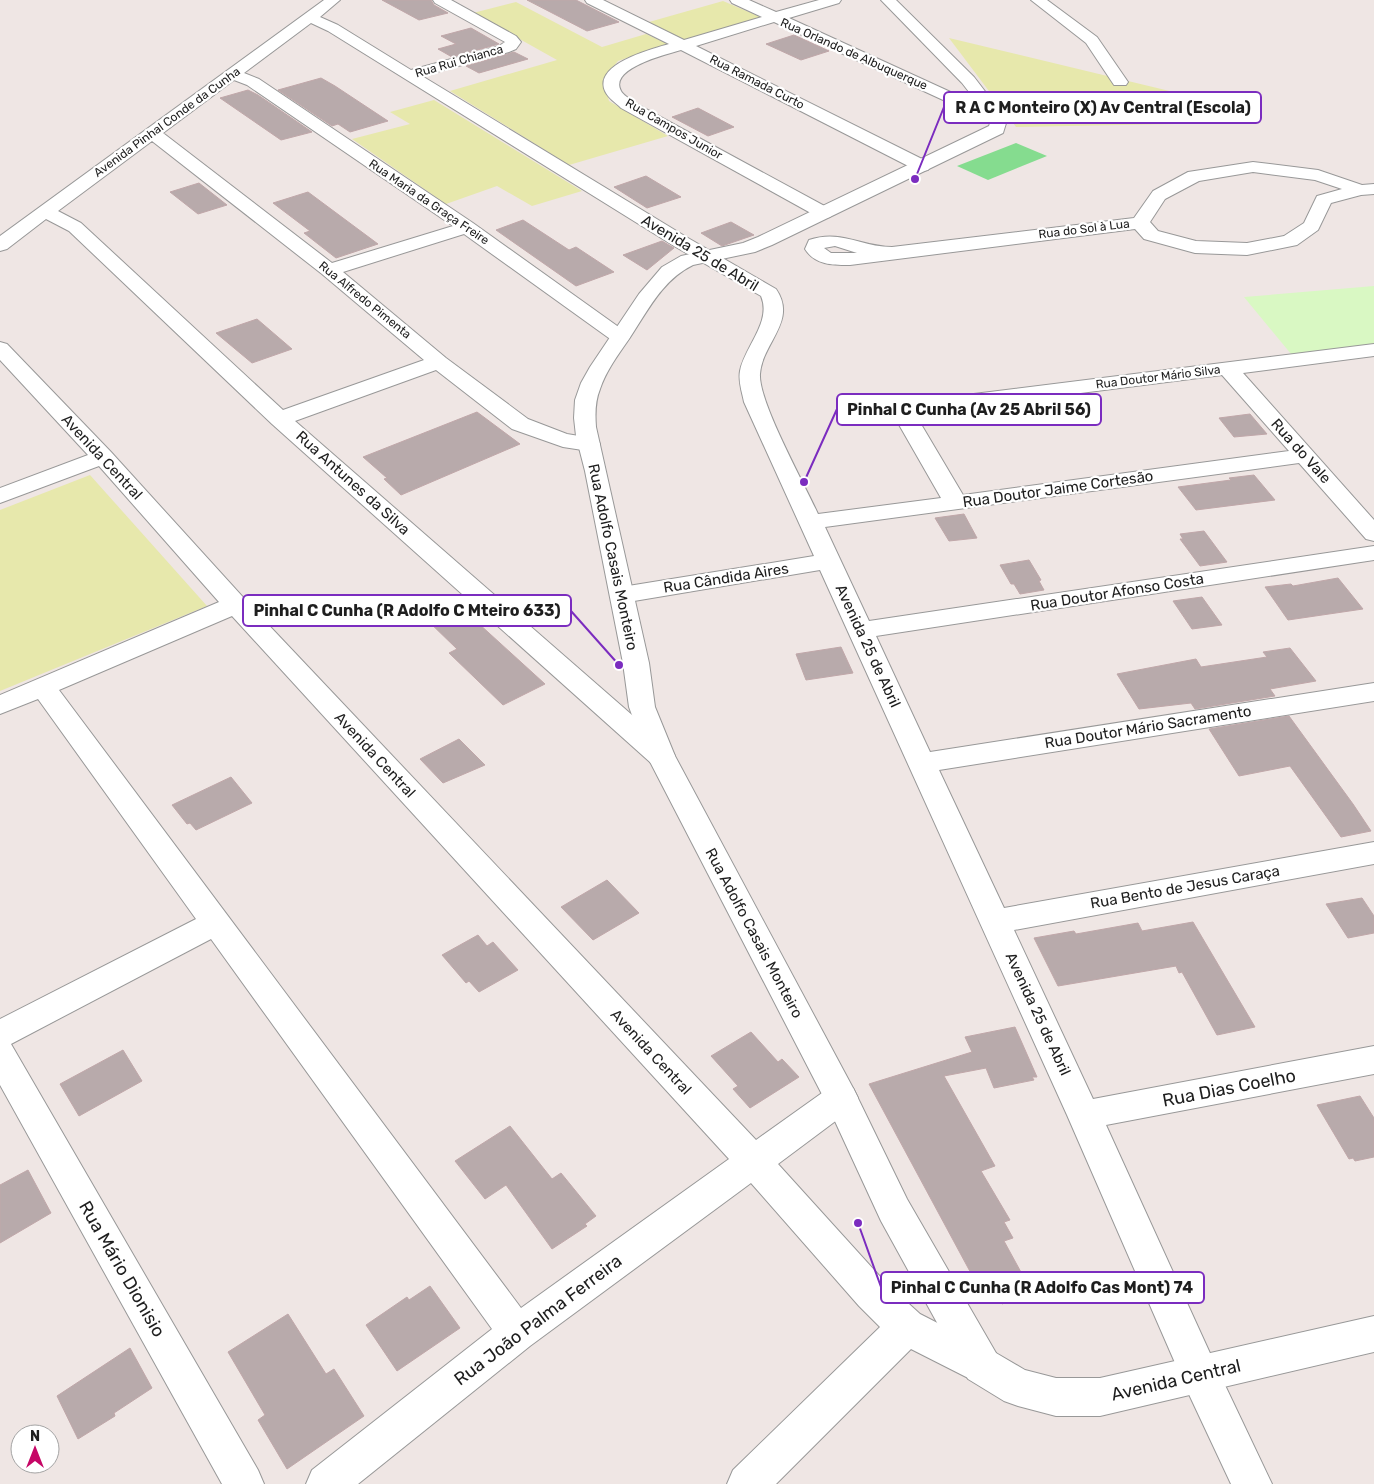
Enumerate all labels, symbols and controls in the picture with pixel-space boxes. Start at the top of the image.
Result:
street label: Rua Orlando de Albuquerque [778,15,930,93]
street label: Rua Rui Chianca [413,42,505,80]
street label: Rua Ramada Curto [707,52,807,112]
street label: Avenida Pinhal Conde da Cunha [91,64,243,180]
callout: R A C Monteiro (X) Av Central (Escola) [944,92,1261,123]
street label: Rua Campos Junior [623,96,725,163]
text: R A C Monteiro (X) Av Central (Escola) [955,98,1251,117]
street label: Rua Maria da Graça Freire [366,156,492,248]
street label: Avenida 25 de Abril [638,211,762,295]
street label: Rua do Sol à Lua [1038,216,1130,242]
street label: Rua Alfredo Pimenta [316,259,414,341]
street label: Rua Doutor Mário Silva [1095,362,1221,392]
callout: Pinhal C Cunha (Av 25 Abril 56) [837,394,1101,425]
text: Pinhal C Cunha (Av 25 Abril 56) [847,400,1091,419]
street label: Avenida Central [58,411,146,503]
street label: Rua do Vale [1267,415,1335,487]
street label: Rua Antunes da Silva [292,427,414,539]
street label: Rua Adolfo Casais Monteiro [584,462,642,652]
street label: Rua Doutor Jaime Cortesão [962,467,1154,511]
street label: Rua Cândida Aires [662,559,790,597]
street label: Rua Doutor Afonso Costa [1029,569,1205,615]
street label: Avenida 25 de Abril [832,582,904,710]
callout: Pinhal C Cunha (R Adolfo C Mteiro 633) [243,595,571,626]
text: Pinhal C Cunha (R Adolfo C Mteiro 633) [253,601,561,620]
street label: Rua Doutor Mário Sacramento [1043,702,1253,752]
street label: Avenida Central [331,709,419,801]
street label: Rua Adolfo Casais Monteiro [701,845,807,1021]
street label: Rua Bento de Jesus Caraça [1089,861,1281,913]
street label: Avenida 25 de Abril [1002,950,1074,1078]
street label: Avenida Central [607,1006,695,1098]
street label: Rua Dias Coelho [1160,1064,1298,1112]
street label: Rua Mário Dionisio [74,1197,170,1341]
street label: Rua João Palma Ferreira [450,1250,626,1390]
callout: Pinhal C Cunha (R Adolfo Cas Mont) 74 [881,1272,1204,1303]
text: Pinhal C Cunha (R Adolfo Cas Mont) 74 [891,1278,1193,1297]
street label: Avenida Central [1109,1354,1243,1406]
north arrow [10,1424,60,1474]
text: N [30,1428,40,1445]

